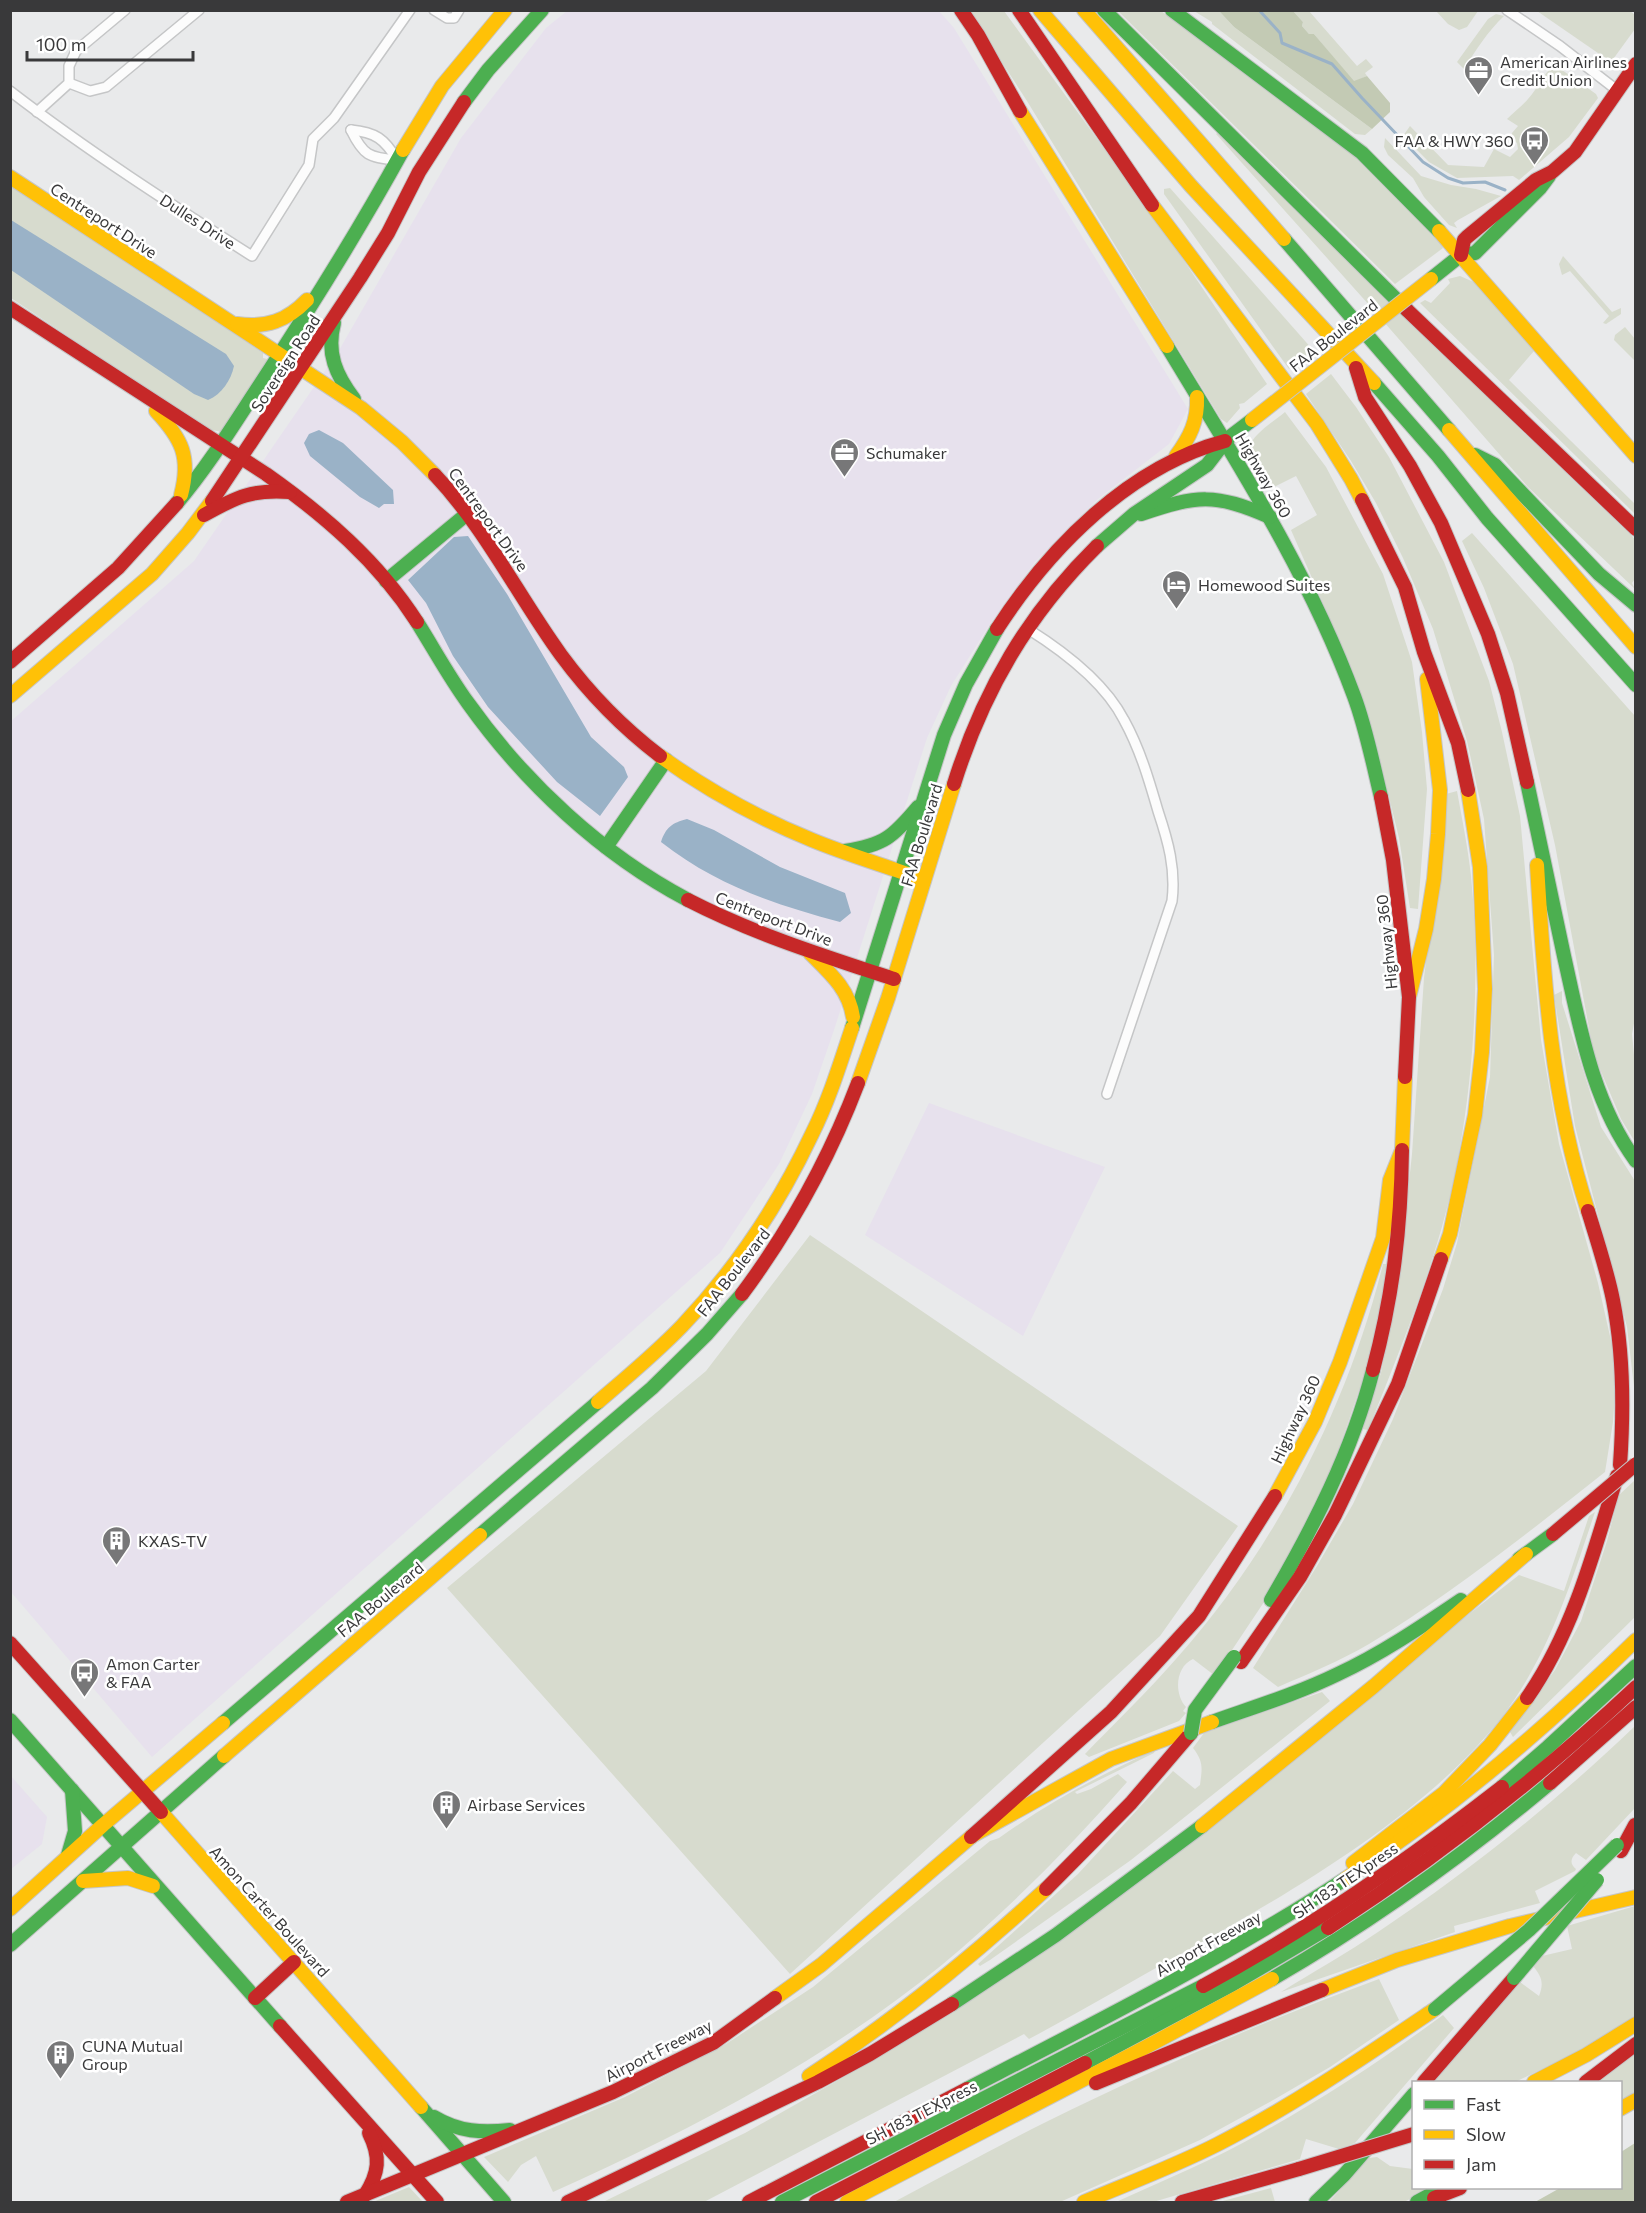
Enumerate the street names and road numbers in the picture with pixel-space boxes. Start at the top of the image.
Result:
street label: Centreport Drive [47,178,161,262]
street label: Dulles Drive [157,190,239,252]
street label: FAA Boulevard [1285,295,1381,375]
street label: Sovereign Road [247,311,323,415]
street label: Highway 360 [1232,429,1296,521]
street label: Centreport Drive [445,464,533,574]
street label: FAA Boulevard [896,781,946,889]
street label: Centreport Drive [713,887,835,949]
street label: Highway 360 [1372,894,1400,990]
street label: FAA Boulevard [693,1224,773,1320]
street label: Highway 360 [1266,1372,1324,1466]
street label: FAA Boulevard [333,1557,427,1641]
street label: SH 183 TEXpress [1289,1838,1401,1922]
street label: Amon Carter Boulevard [206,1842,334,1980]
street label: Airport Freeway [1152,1906,1264,1980]
street label: Airport Freeway [601,2015,715,2085]
street label: SH 183 TEXpress [862,2076,980,2148]

